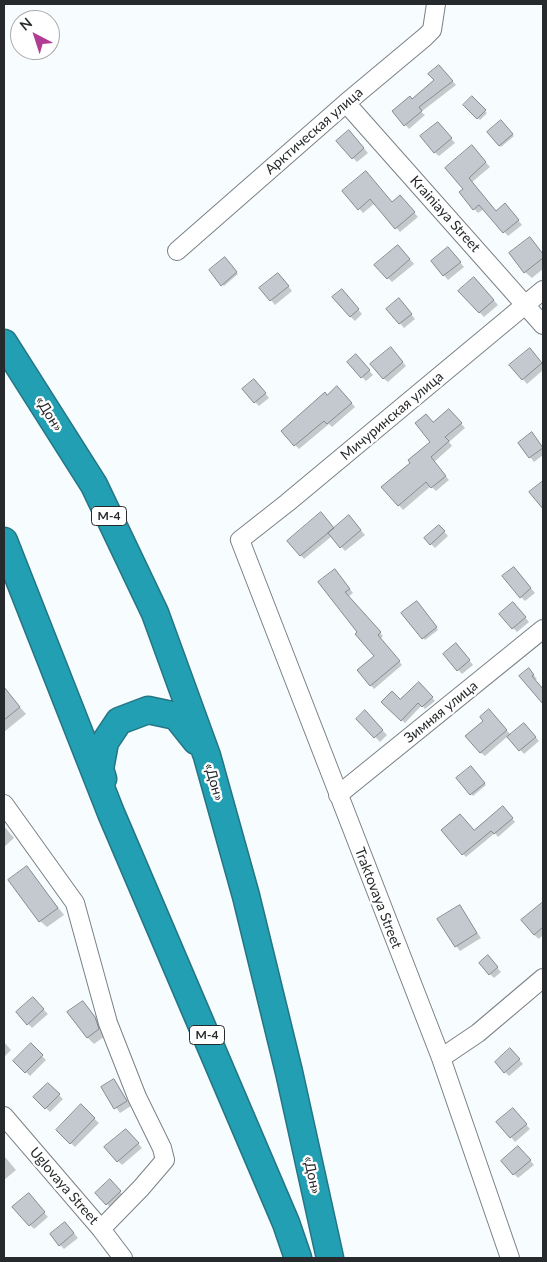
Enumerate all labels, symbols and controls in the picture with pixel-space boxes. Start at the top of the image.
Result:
north arrow [10,10,60,60]
text: N [16,14,35,34]
street label: Арктическая улица [262,84,366,178]
street label: Krainiaya Street [406,172,484,256]
street label: Мичуринская улица [337,368,447,464]
street label: «Дон» [32,393,66,435]
road number: М-4 [92,506,126,526]
street label: Зимняя улица [401,677,481,747]
street label: «Дон» [201,761,227,803]
street label: Traktovaya Street [351,845,405,951]
road number: М-4 [190,1026,224,1044]
street label: Uglovaya Street [26,1144,102,1228]
street label: «Дон» [300,1154,324,1196]

